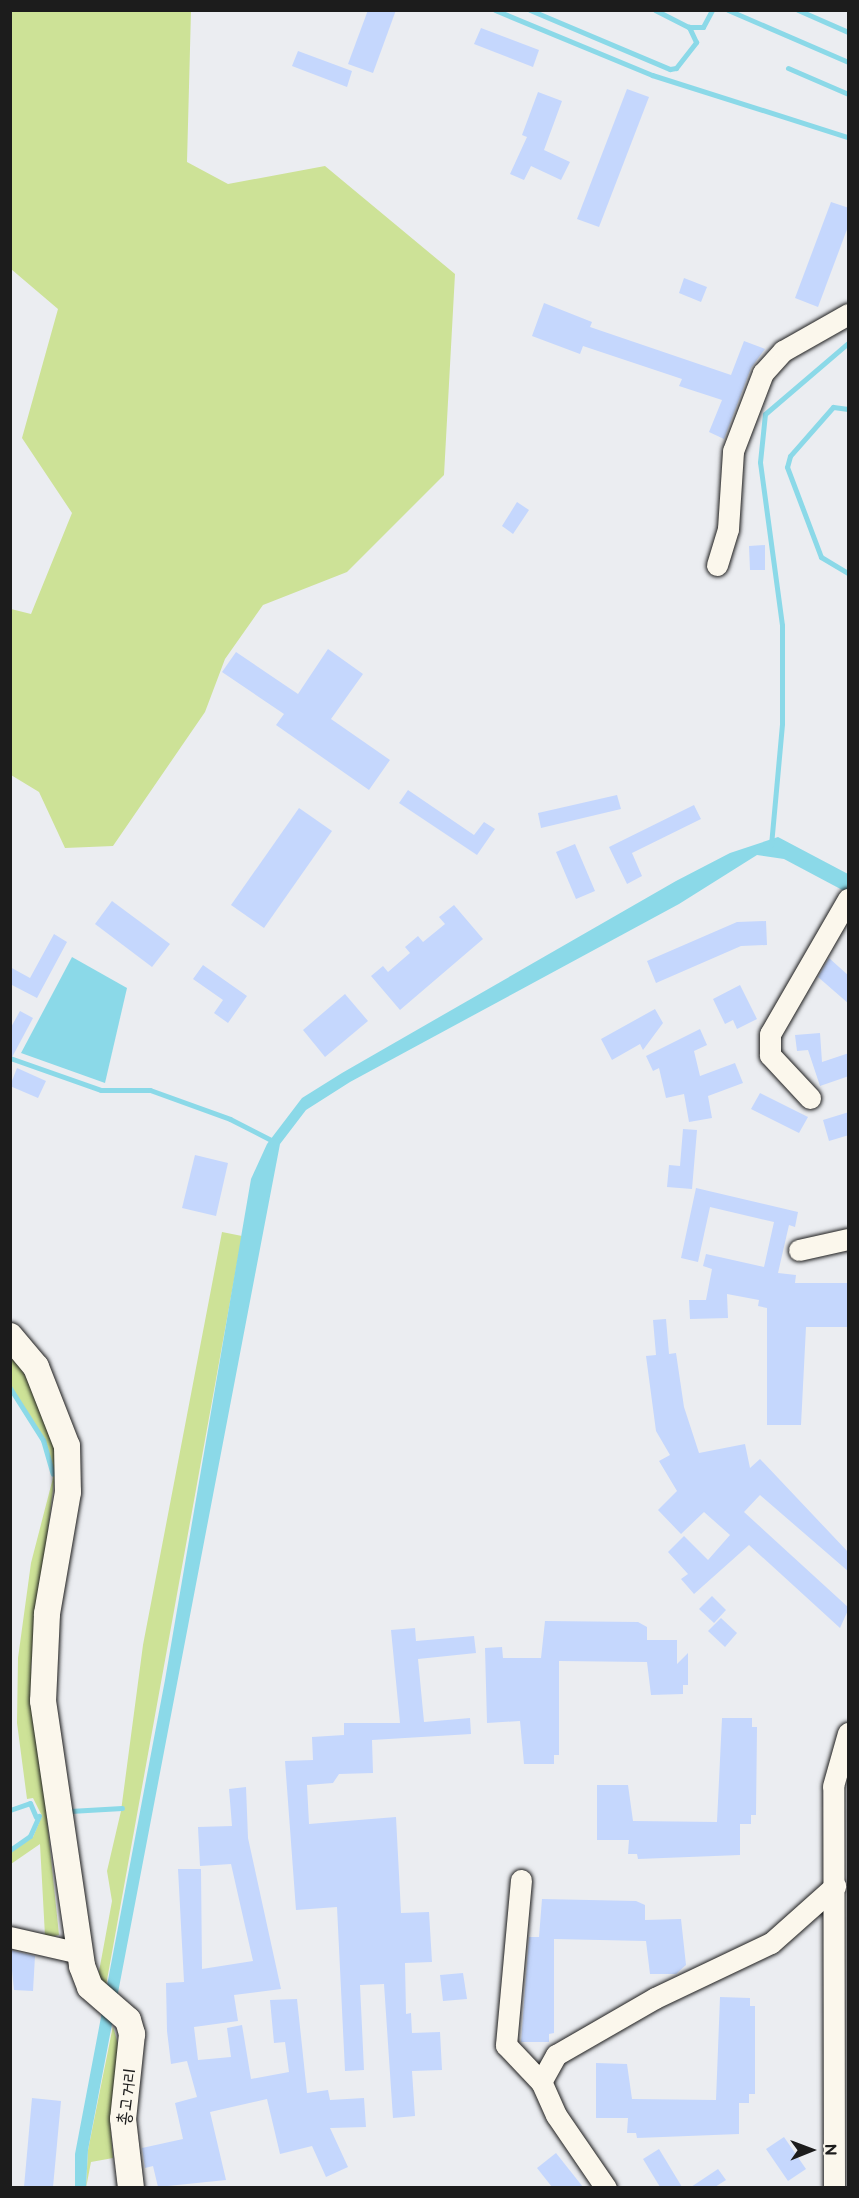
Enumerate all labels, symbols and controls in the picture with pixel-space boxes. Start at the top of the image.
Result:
street label: 총고거리 [114,2067,142,2127]
north arrow [781,2120,841,2180]
text: N [820,2143,839,2156]

